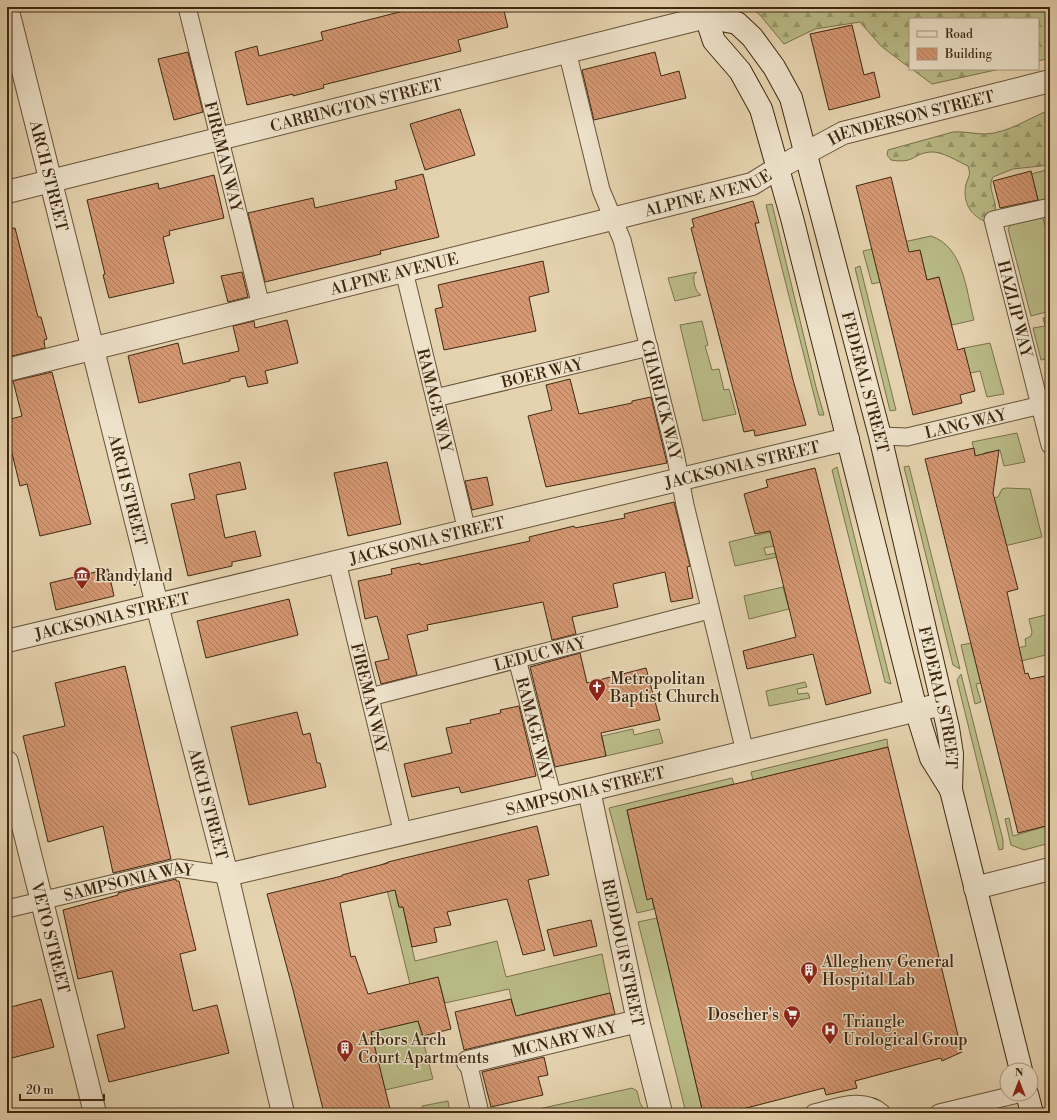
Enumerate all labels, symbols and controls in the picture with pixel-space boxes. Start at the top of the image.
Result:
legend [909,18,1039,70]
text: Road [945,27,973,42]
text: Building [944,47,993,62]
street label: CARRINGTON STREET [268,74,445,137]
street label: HENDERSON STREET [825,86,997,150]
street label: FIREMAN WAY [200,99,247,216]
street label: ARCH STREET [25,117,72,234]
street label: ALPINE AVENUE [642,165,775,222]
street label: ALPINE AVENUE [327,249,460,300]
street label: HAZLIP WAY [993,258,1037,361]
street label: FEDERAL STREET [837,309,893,455]
street label: CHARLICK WAY [636,338,685,463]
street label: RAMAGE WAY [412,346,457,456]
street label: BOER WAY [498,354,586,393]
street label: LANG WAY [923,404,1010,443]
street label: ARCH STREET [103,432,151,548]
street label: JACKSONIA STREET [662,437,822,494]
street label: JACKSONIA STREET [347,513,507,570]
museum icon: Randyland [72,565,92,590]
place label: Randyland [95,566,173,586]
street label: JACKSONIA STREET [32,588,192,645]
street label: FEDERAL STREET [914,624,961,769]
street label: LEDUC WAY [492,633,589,676]
street label: FIREMAN WAY [346,641,392,757]
place label: Metropolitan Baptist Church [609,669,720,707]
street label: RAMAGE WAY [511,675,557,784]
church icon: Metropolitan Baptist Church [587,677,607,702]
street label: ARCH STREET [183,746,232,862]
street label: SAMPSONIA STREET [504,763,667,820]
street label: SAMPSONIA WAY [62,858,196,906]
street label: REDDOUR STREET [597,877,648,1028]
street label: VETO STREET [26,879,74,996]
place label: Allegheny General Hospital Lab [821,952,954,990]
building icon: Allegheny General Hospital Lab [799,960,819,985]
supermarket icon: Doscher's [782,1004,802,1029]
place label: Doscher's [707,1005,779,1025]
place label: Triangle Urological Group [843,1012,968,1050]
street label: MCNARY WAY [510,1017,620,1062]
hospital icon: Triangle Urological Group [820,1020,840,1045]
place label: Arbors Arch Court Apartments [357,1030,489,1068]
building icon: Arbors Arch Court Apartments [335,1038,355,1063]
north arrow [999,1062,1039,1102]
text: N [1015,1066,1024,1080]
scale bar [20,1076,104,1102]
text: 20 m [26,1083,54,1098]

